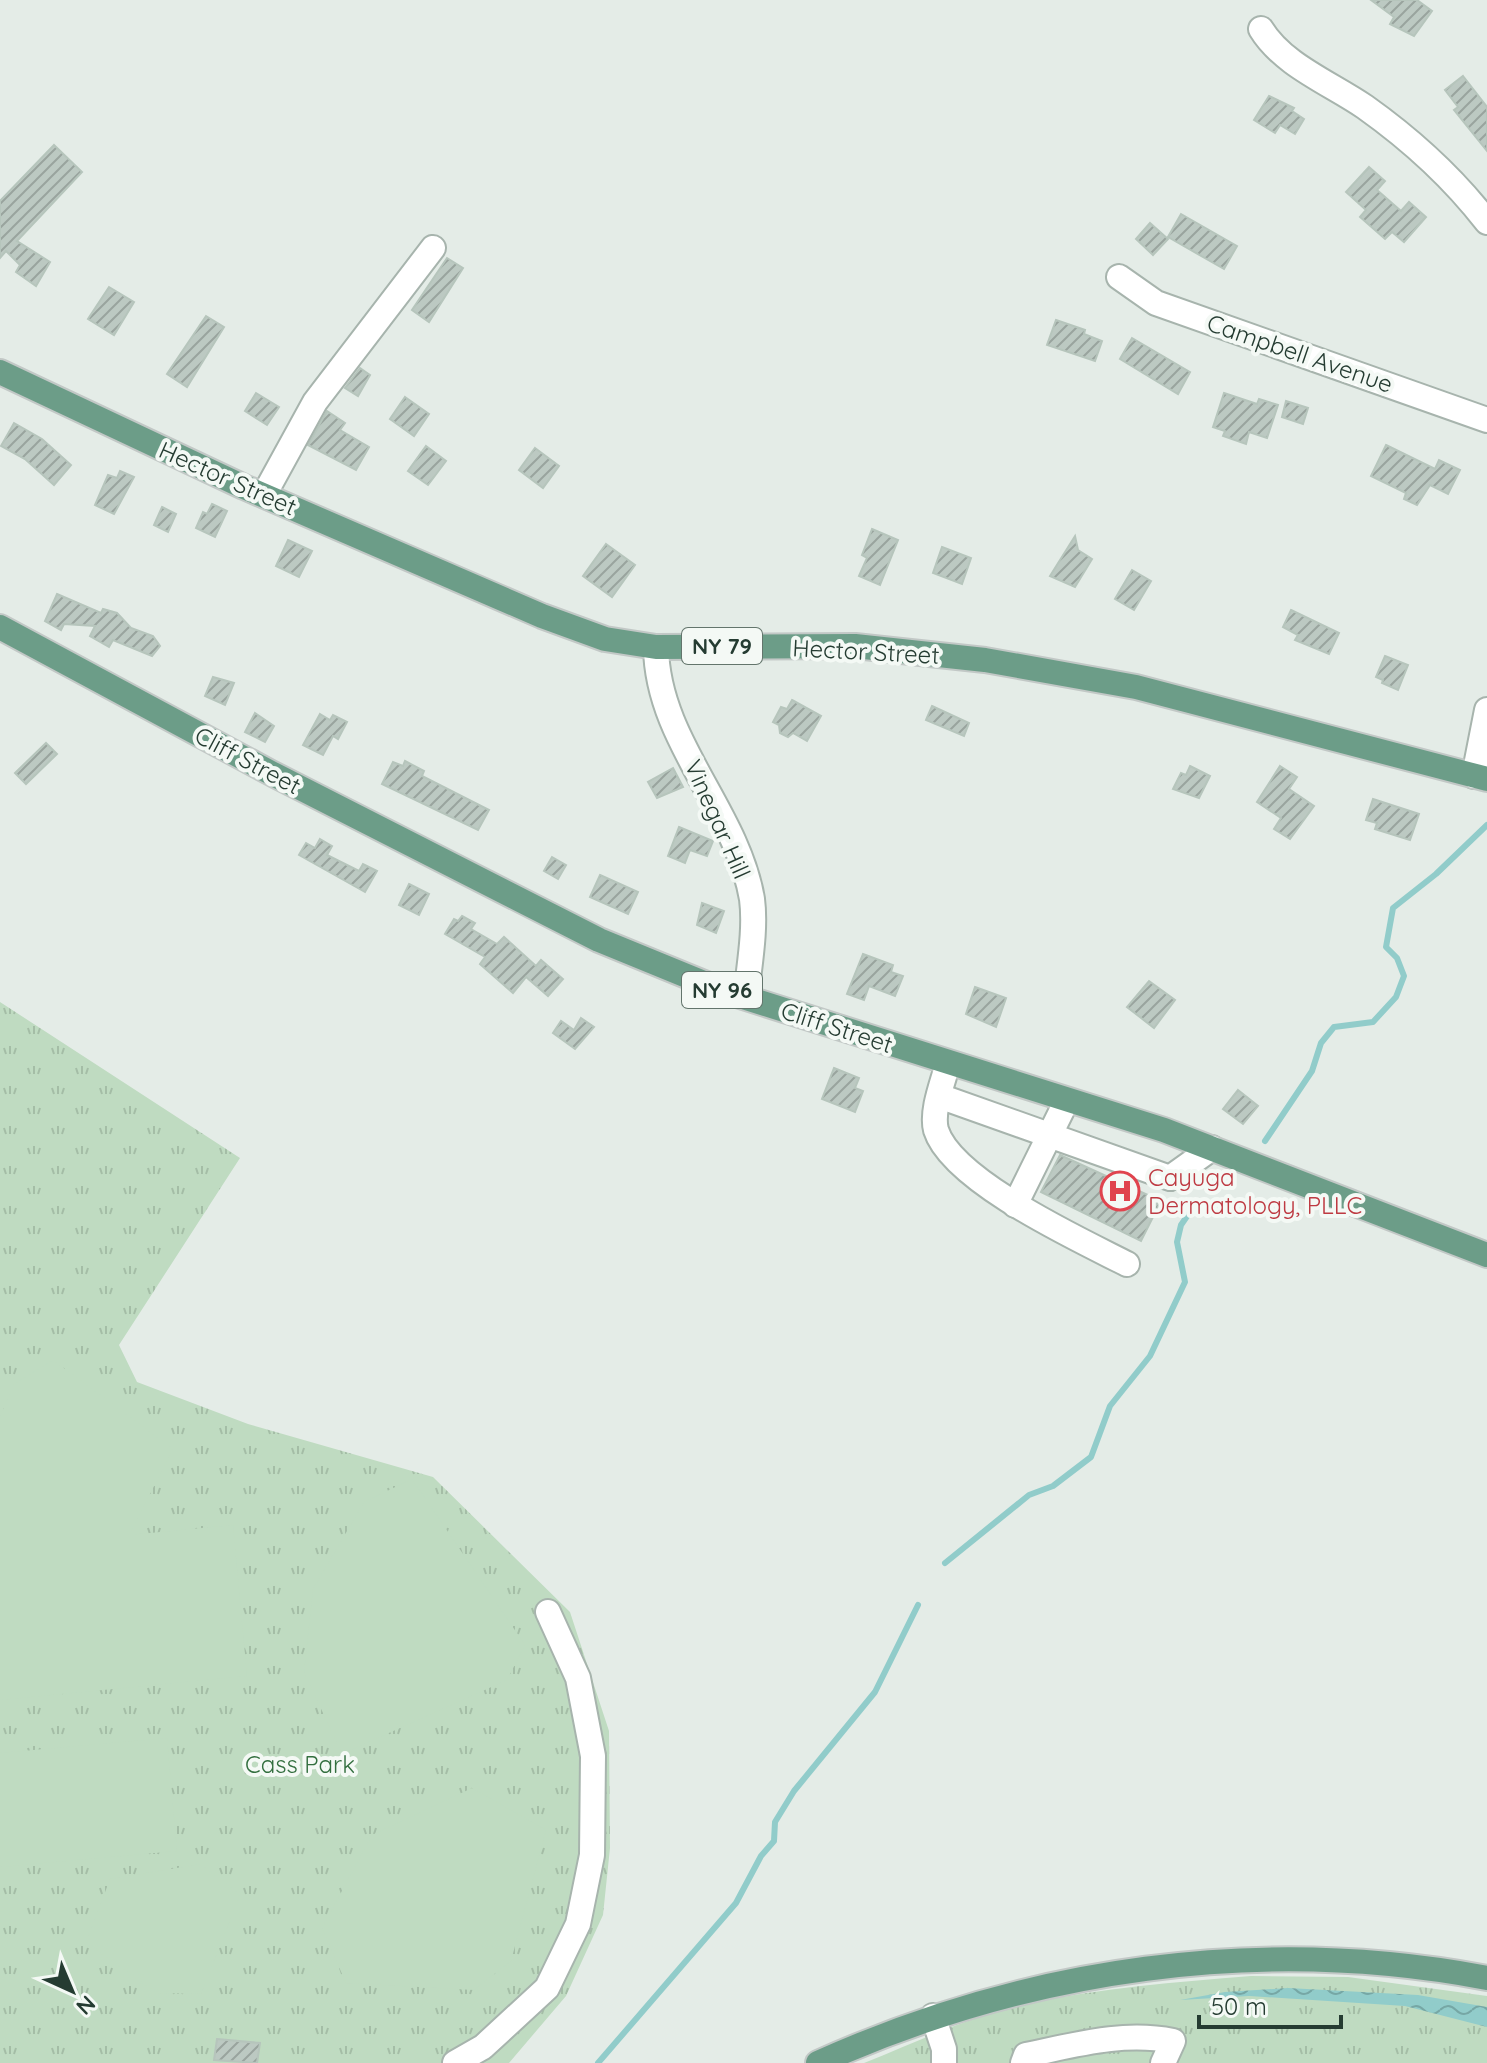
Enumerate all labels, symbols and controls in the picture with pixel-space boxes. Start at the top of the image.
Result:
street label: Campbell Avenue [1203,307,1397,399]
street label: Hector Street [155,434,301,522]
road number: NY 79 [682,628,762,664]
street label: Hector Street [792,632,940,670]
street label: Cliff Street [190,720,306,800]
street label: Vinegar Hill [678,755,758,883]
road number: NY 96 [682,972,762,1008]
street label: Cliff Street [777,995,897,1059]
place label: Cayuga Dermatology, PLLC [1148,1162,1362,1220]
hospital icon: Cayuga Dermatology, PLLC [1099,1170,1141,1212]
park label: Cass Park [245,1749,355,1779]
north arrow [32,1951,112,2031]
scale bar [1199,1979,1341,2029]
text: N [70,1990,101,2021]
text: 50 m [1211,1991,1267,2021]

